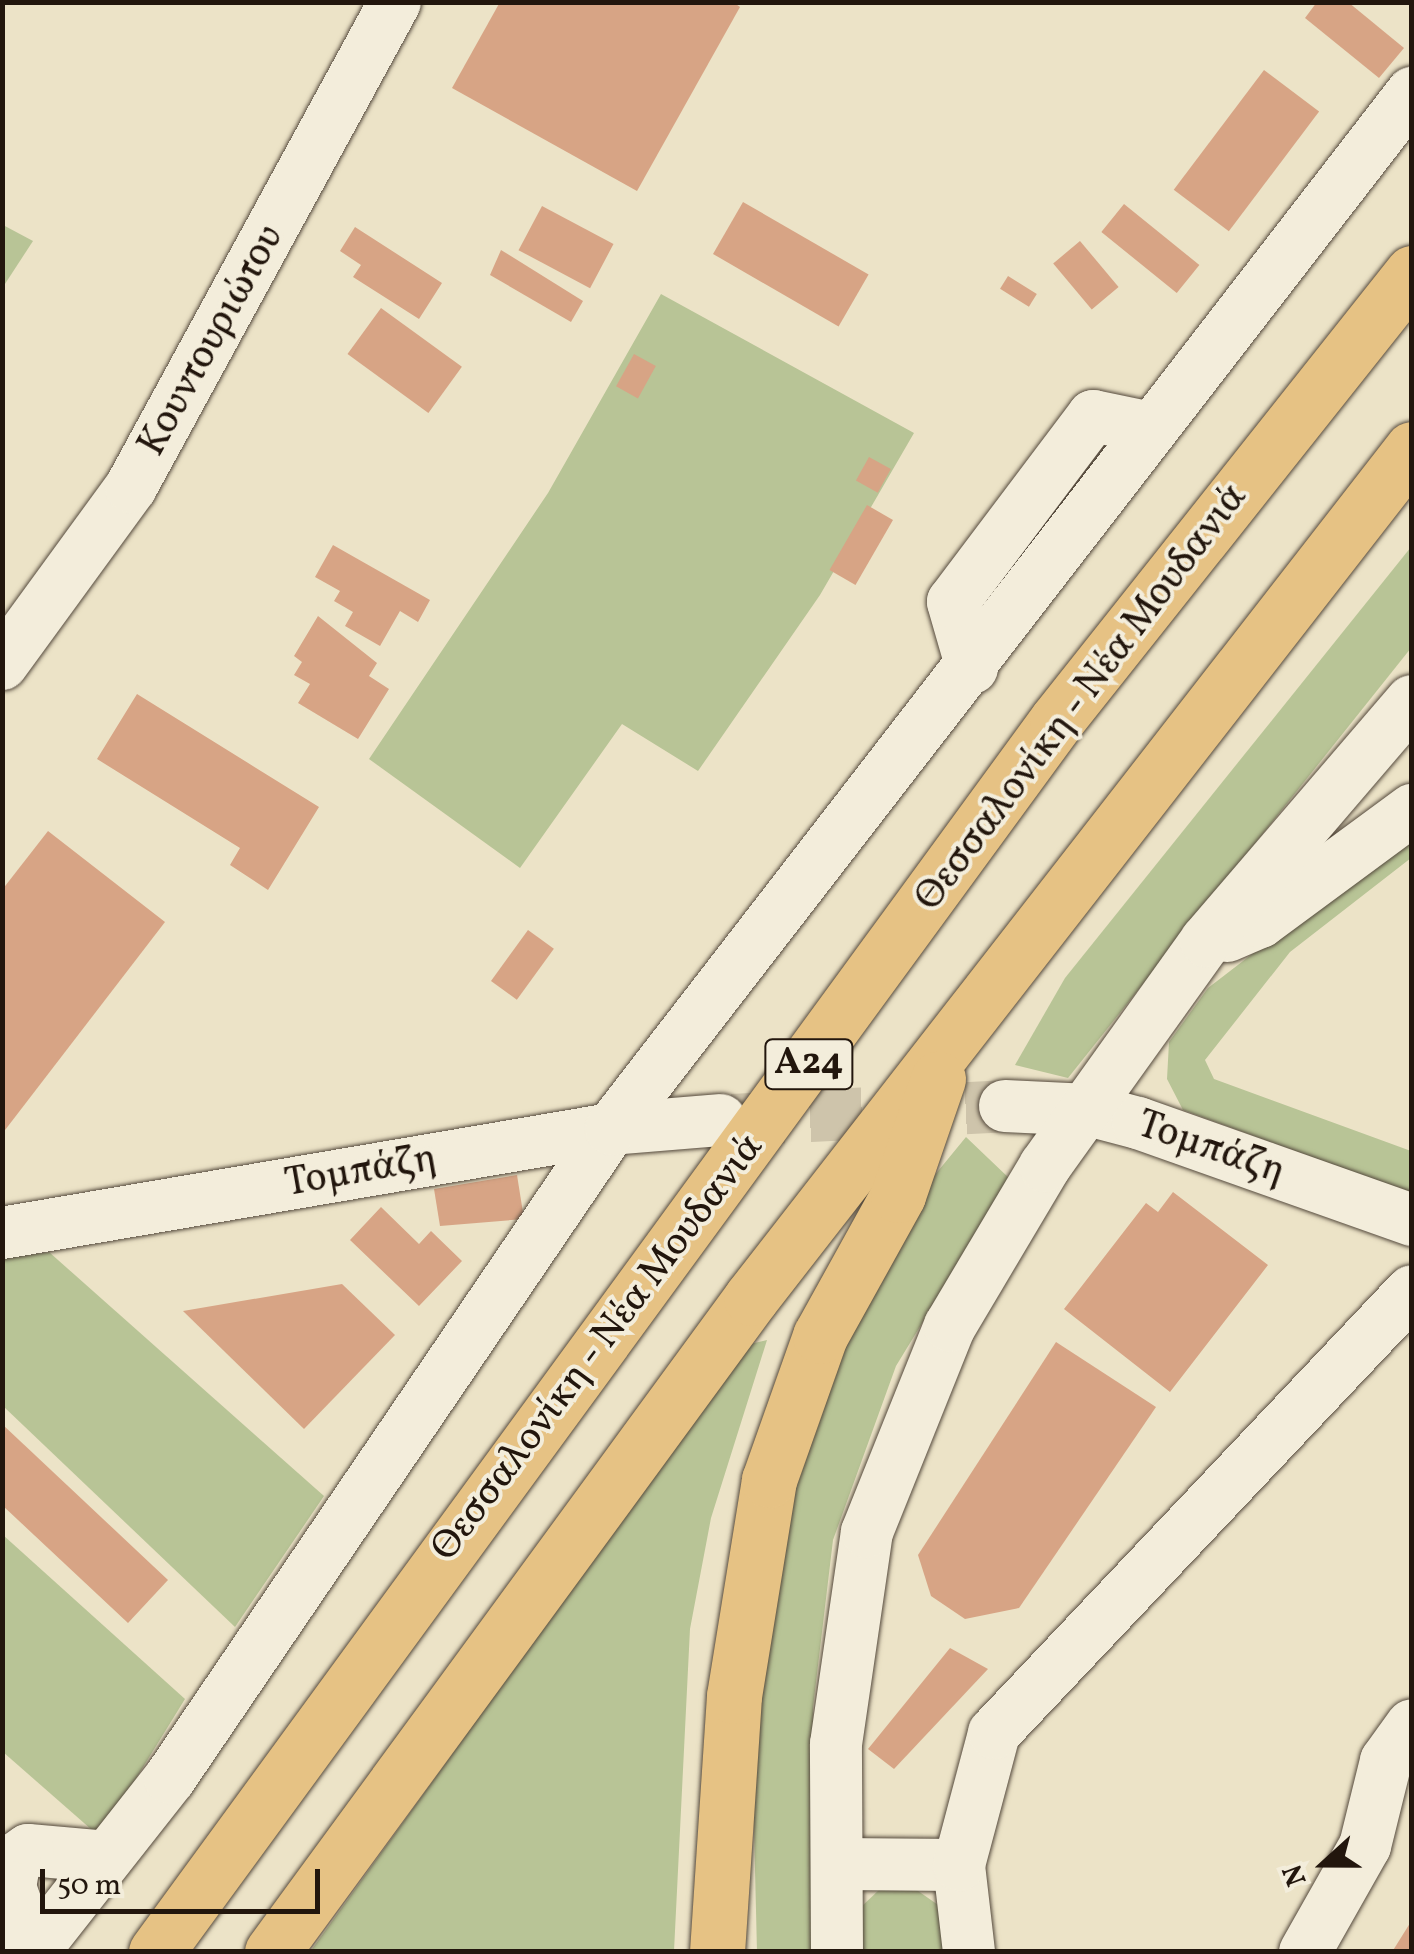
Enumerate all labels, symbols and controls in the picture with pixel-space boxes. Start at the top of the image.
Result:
street label: Κουντουριώτου [129,217,295,465]
street label: Θεσσαλονίκη - Νέα Μουδανιά [905,474,1259,922]
road number: Α24 [764,1031,854,1097]
street label: Τομπάζη [1131,1101,1291,1197]
street label: Θεσσαλονίκη - Νέα Μουδανιά [421,1124,775,1572]
street label: Τομπάζη [281,1135,441,1209]
north arrow [1274,1814,1374,1914]
scale bar [45,1849,325,1911]
text: N [1274,1858,1317,1891]
text: 50 m [57,1865,121,1907]

